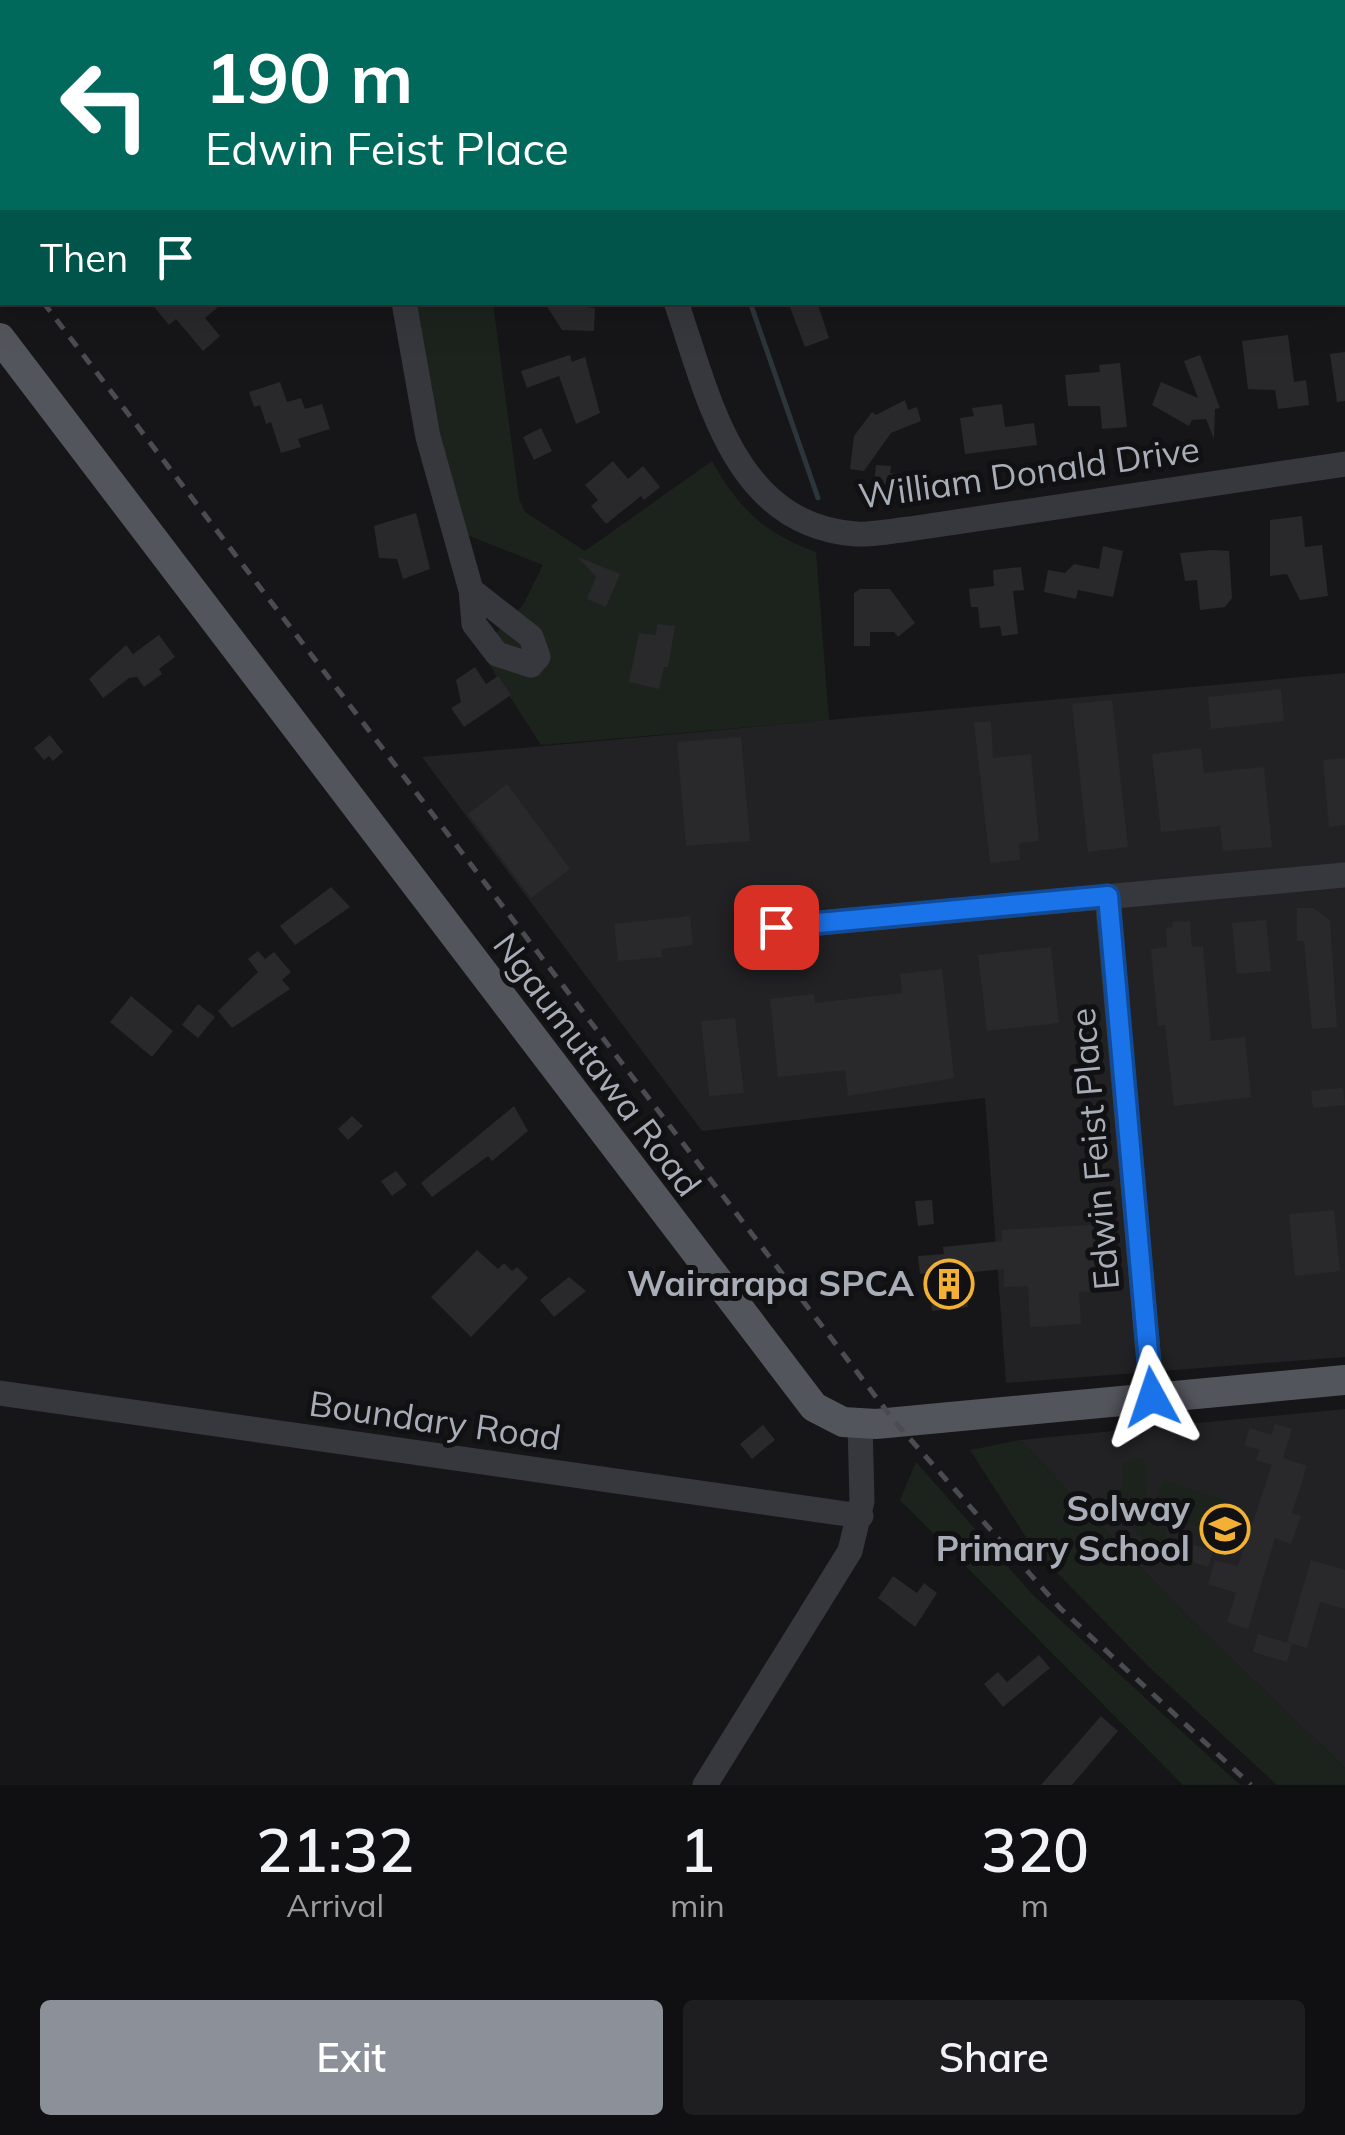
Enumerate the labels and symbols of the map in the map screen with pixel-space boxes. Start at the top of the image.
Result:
street label: William Donald Drive [856,426,1202,518]
pin [734,885,819,970]
street label: Ngaumutawa Road [484,924,711,1205]
street label: Edwin Feist Place [1060,1006,1128,1292]
building icon: Wairarapa SPCA [923,1258,975,1310]
place label: Wairarapa SPCA [627,1261,915,1305]
position arrow [1100,1345,1204,1449]
street label: Boundary Road [306,1381,564,1459]
place label: Solway Primary School [936,1486,1191,1570]
school or university icon: Solway Primary School [1199,1503,1251,1555]

